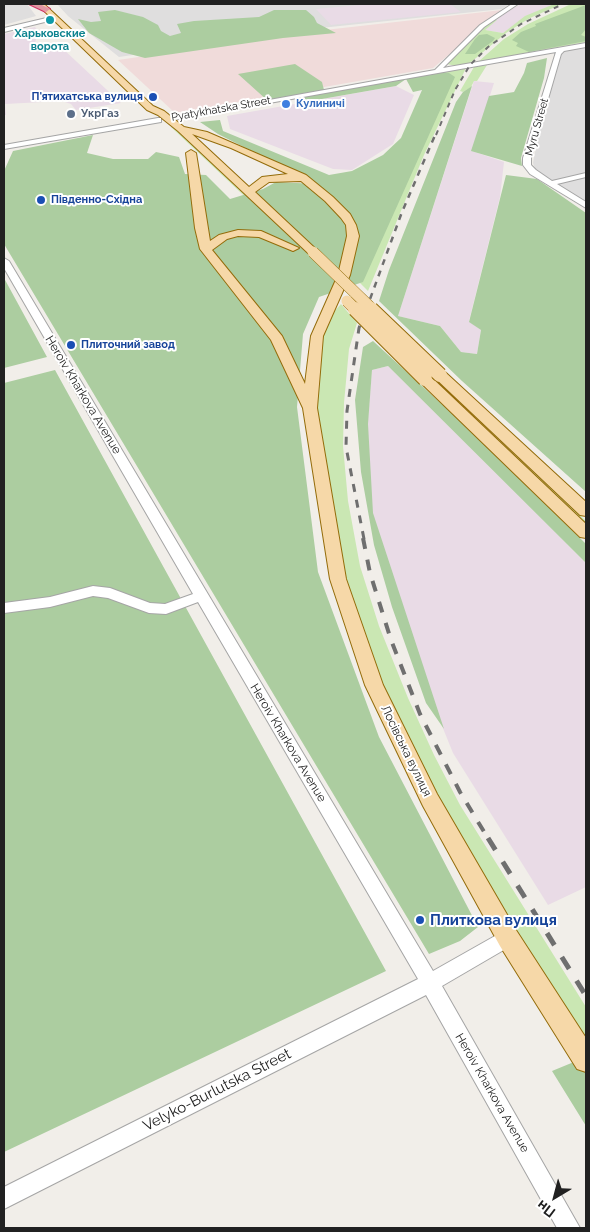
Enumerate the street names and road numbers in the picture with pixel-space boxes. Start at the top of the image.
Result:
street label: Pyatykhatska Street [170,94,272,124]
street label: Myru Street [522,97,552,157]
street label: Heroiv Kharkova Avenue [42,333,124,457]
street label: Heroiv Kharkova Avenue [247,681,329,805]
street label: Лосівська вулиця [378,703,434,799]
street label: Heroiv Kharkova Avenue [452,1031,532,1155]
street label: Velyko-Burlutska Street [140,1045,294,1135]

